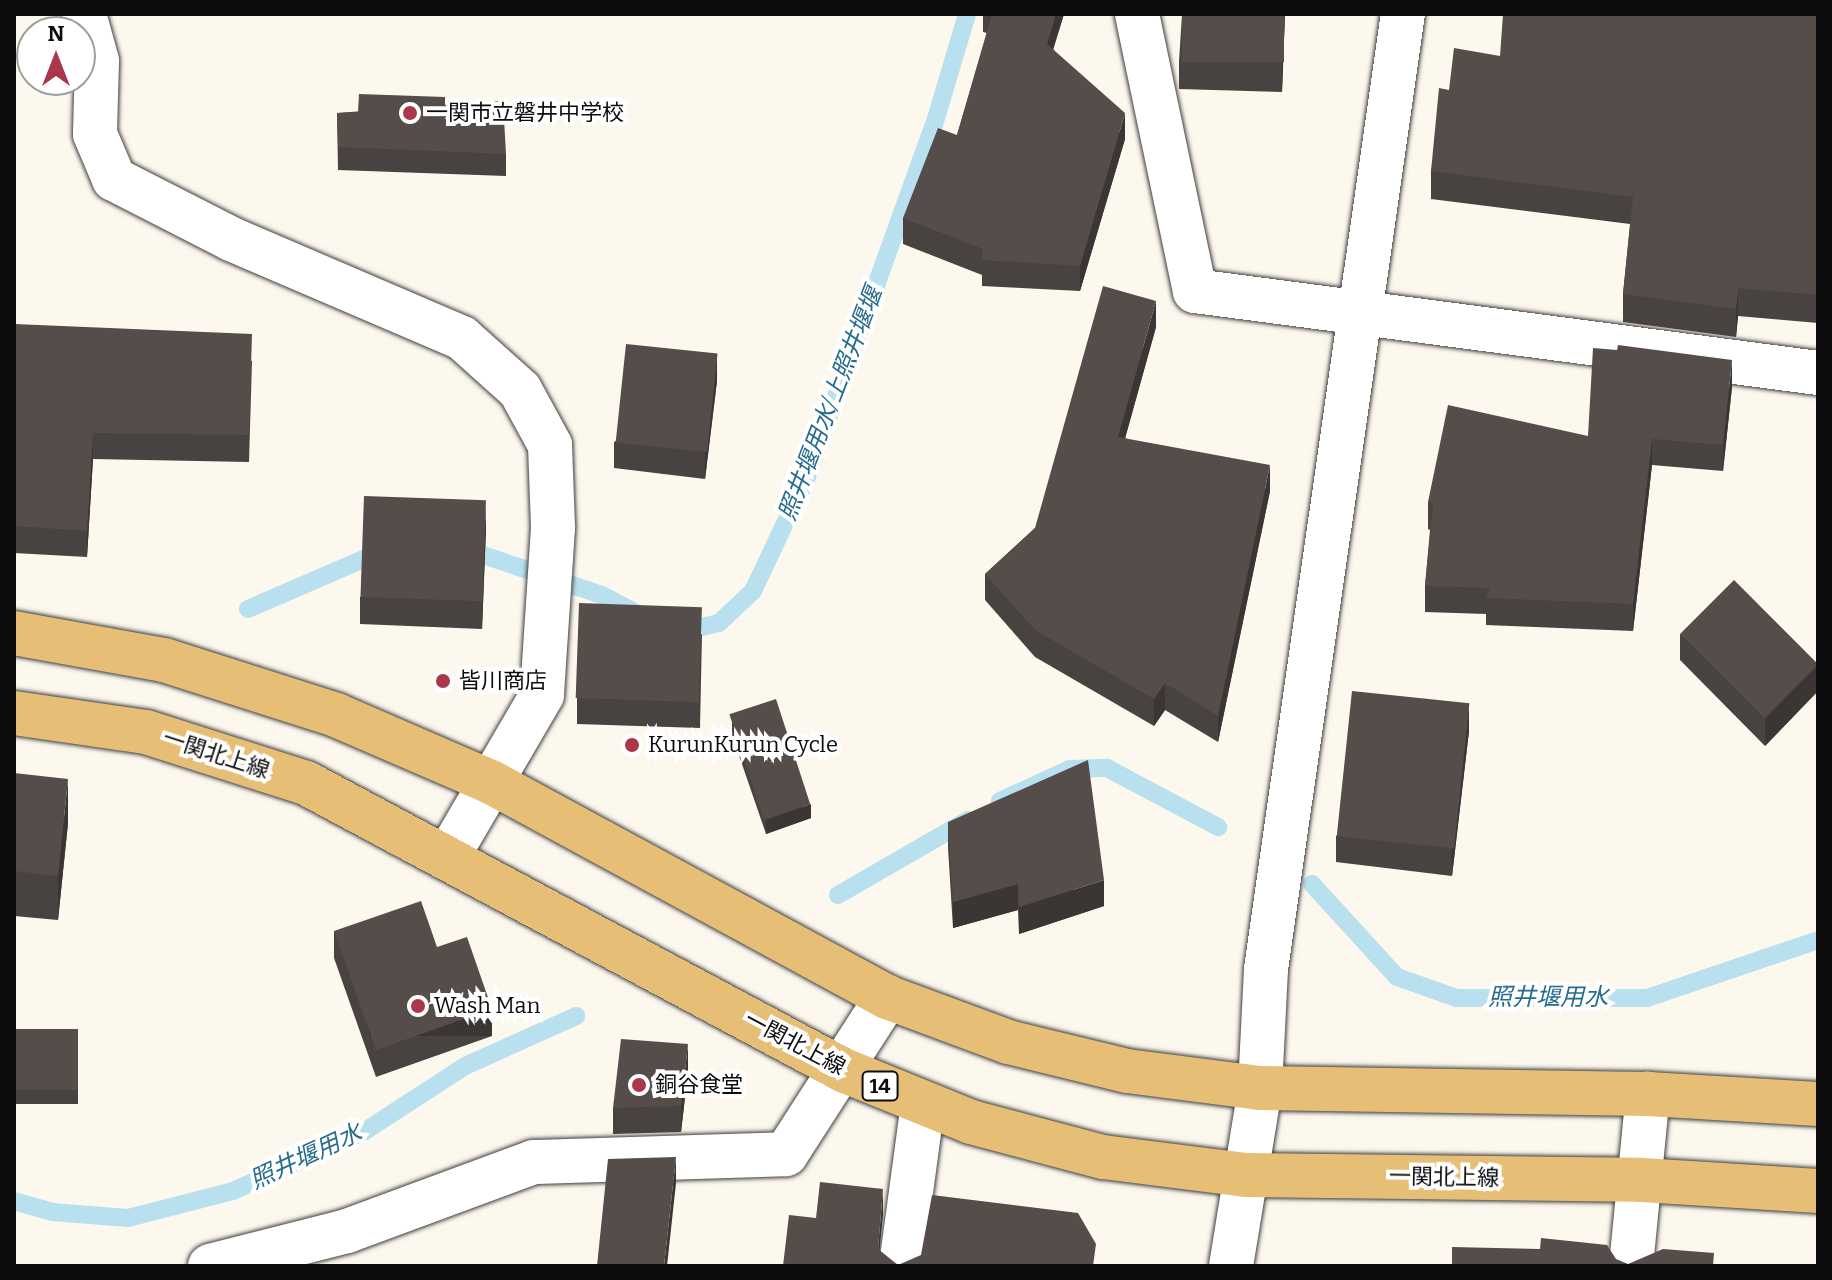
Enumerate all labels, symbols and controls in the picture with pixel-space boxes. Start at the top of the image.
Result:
north arrow [16,16,96,96]
text: N [48,20,64,47]
place label: 一関市立磐井中学校 [426,100,624,126]
marker: 一関市立磐井中学校 [401,104,419,122]
water label: 照井堰用水/上照井堰堰 [773,284,889,524]
place label: 皆川商店 [459,668,547,694]
marker: 皆川商店 [434,672,452,690]
street label: 一関北上線 [160,724,272,784]
place label: KurunKurun Cycle [648,732,838,758]
marker: KurunKurun Cycle [623,736,641,754]
water label: 照井堰用水 [1488,984,1608,1012]
place label: Wash Man [434,993,541,1019]
marker: Wash Man [409,997,427,1015]
street label: 一関北上線 [740,1006,850,1080]
road number: 14 [860,1070,900,1102]
place label: 銅谷食堂 [655,1072,743,1098]
marker: 銅谷食堂 [630,1076,648,1094]
water label: 照井堰用水 [246,1119,366,1195]
street label: 一関北上線 [1389,1163,1499,1191]

